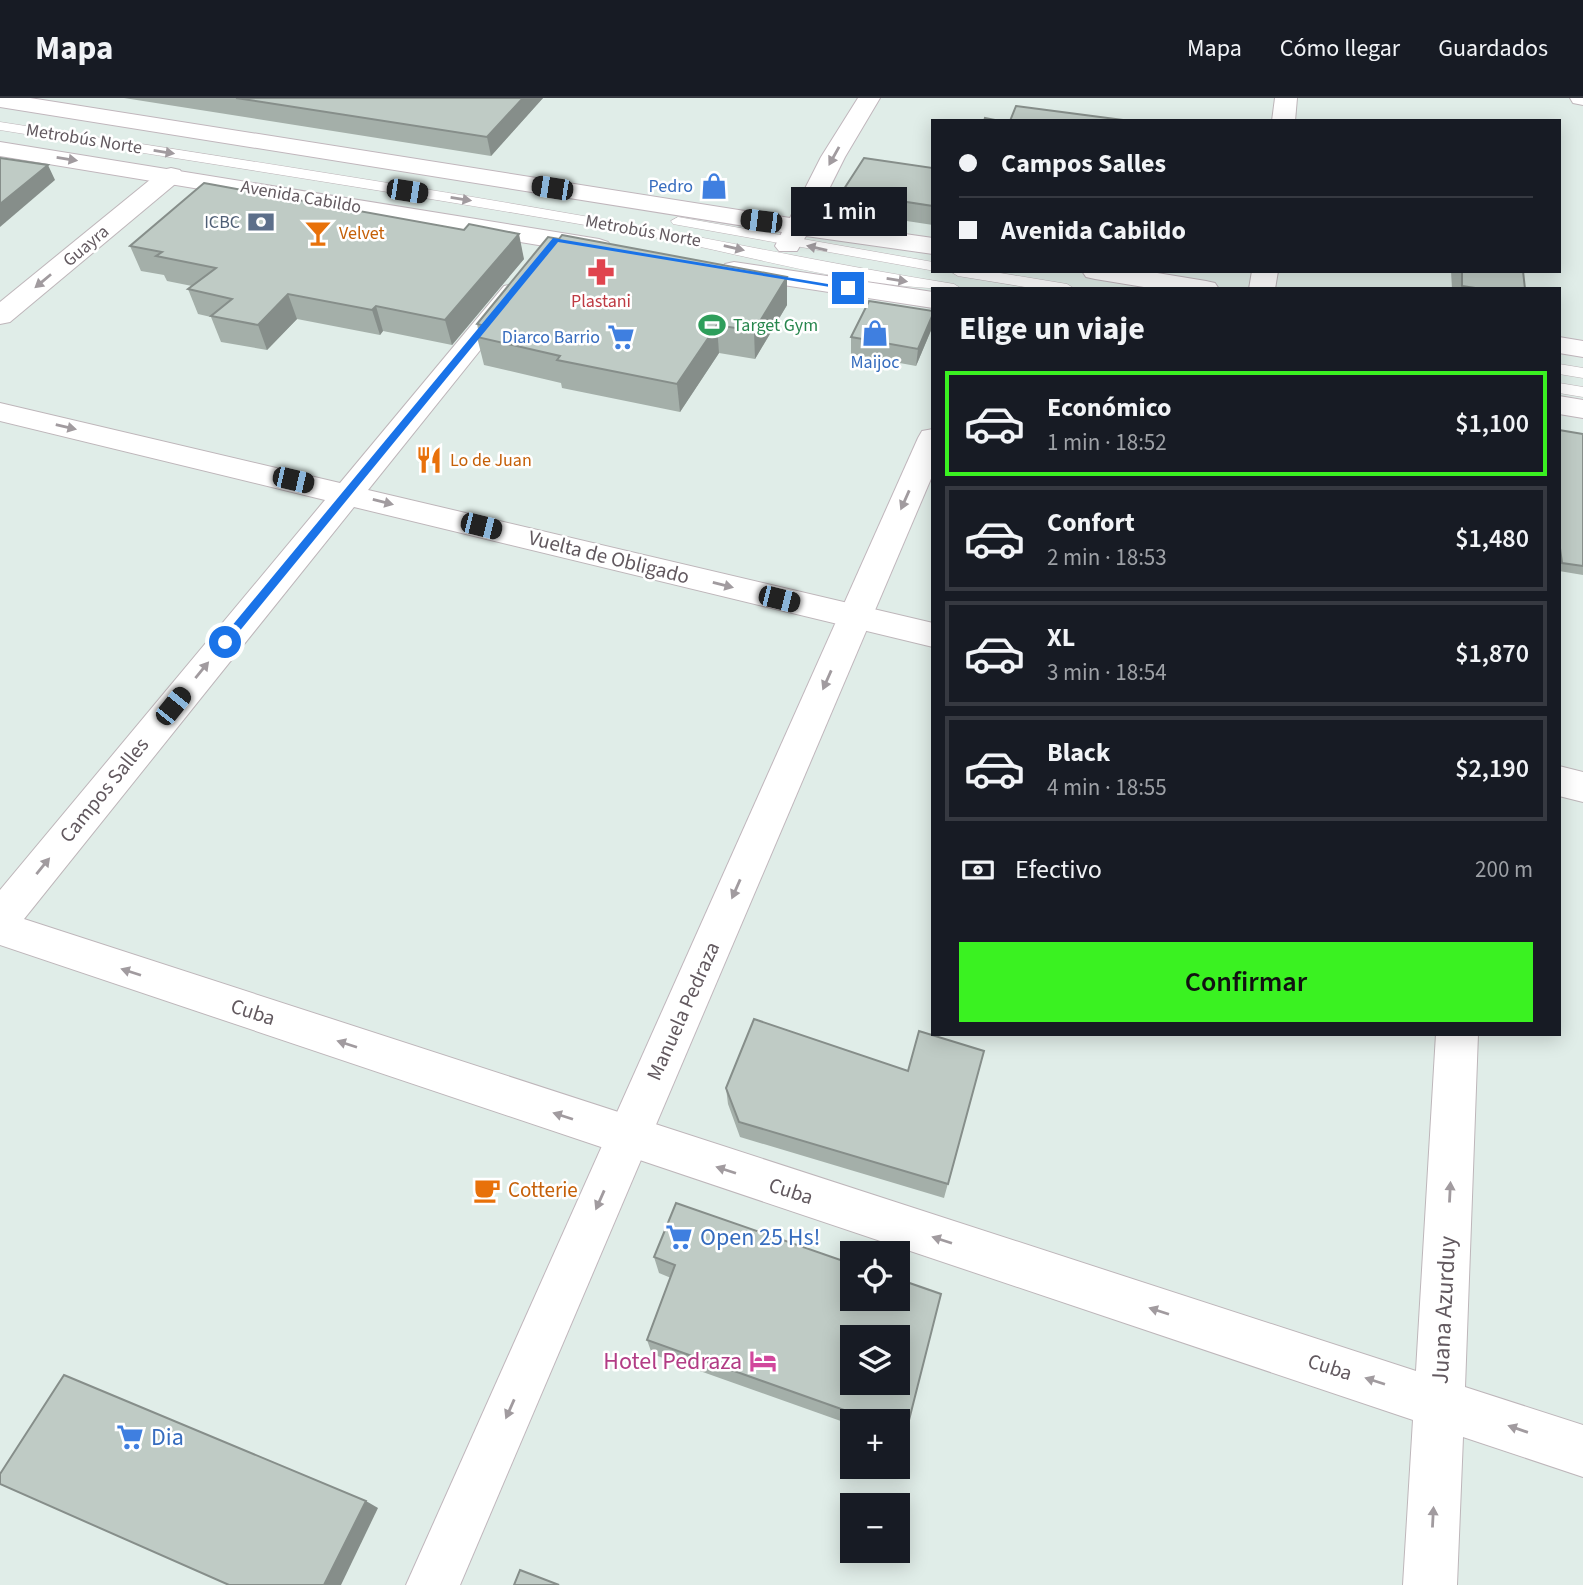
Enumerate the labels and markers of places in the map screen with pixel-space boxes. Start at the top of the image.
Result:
shop icon: Pedro [699,171,729,201]
place label: Pedro [649,174,693,199]
bank icon: ICBC [246,207,276,237]
place label: ICBC [204,210,240,235]
bar icon: Velvet [303,218,333,248]
place label: Velvet [339,221,385,246]
pharmacy icon: Plastani [586,257,616,287]
place label: Plastani [571,289,631,314]
sports icon: Target Gym [697,310,727,340]
place label: Target Gym [733,313,818,338]
shop icon: Maijoc [860,318,890,348]
supermarket icon: Diarco Barrio [606,322,636,352]
place label: Diarco Barrio [502,325,600,350]
place label: Maijoc [851,350,900,375]
restaurant icon: Lo de Juan [414,445,444,475]
place label: Lo de Juan [450,448,532,473]
cafe icon: Cotterie [472,1175,502,1205]
place label: Cotterie [508,1175,578,1205]
place label: Open 25 Hs! [700,1220,820,1255]
supermarket icon: Open 25 Hs! [664,1222,694,1252]
place label: Hotel Pedraza [603,1344,742,1379]
hotel icon: Hotel Pedraza [748,1346,778,1376]
place label: Dia [151,1420,184,1455]
supermarket icon: Dia [115,1422,145,1452]

